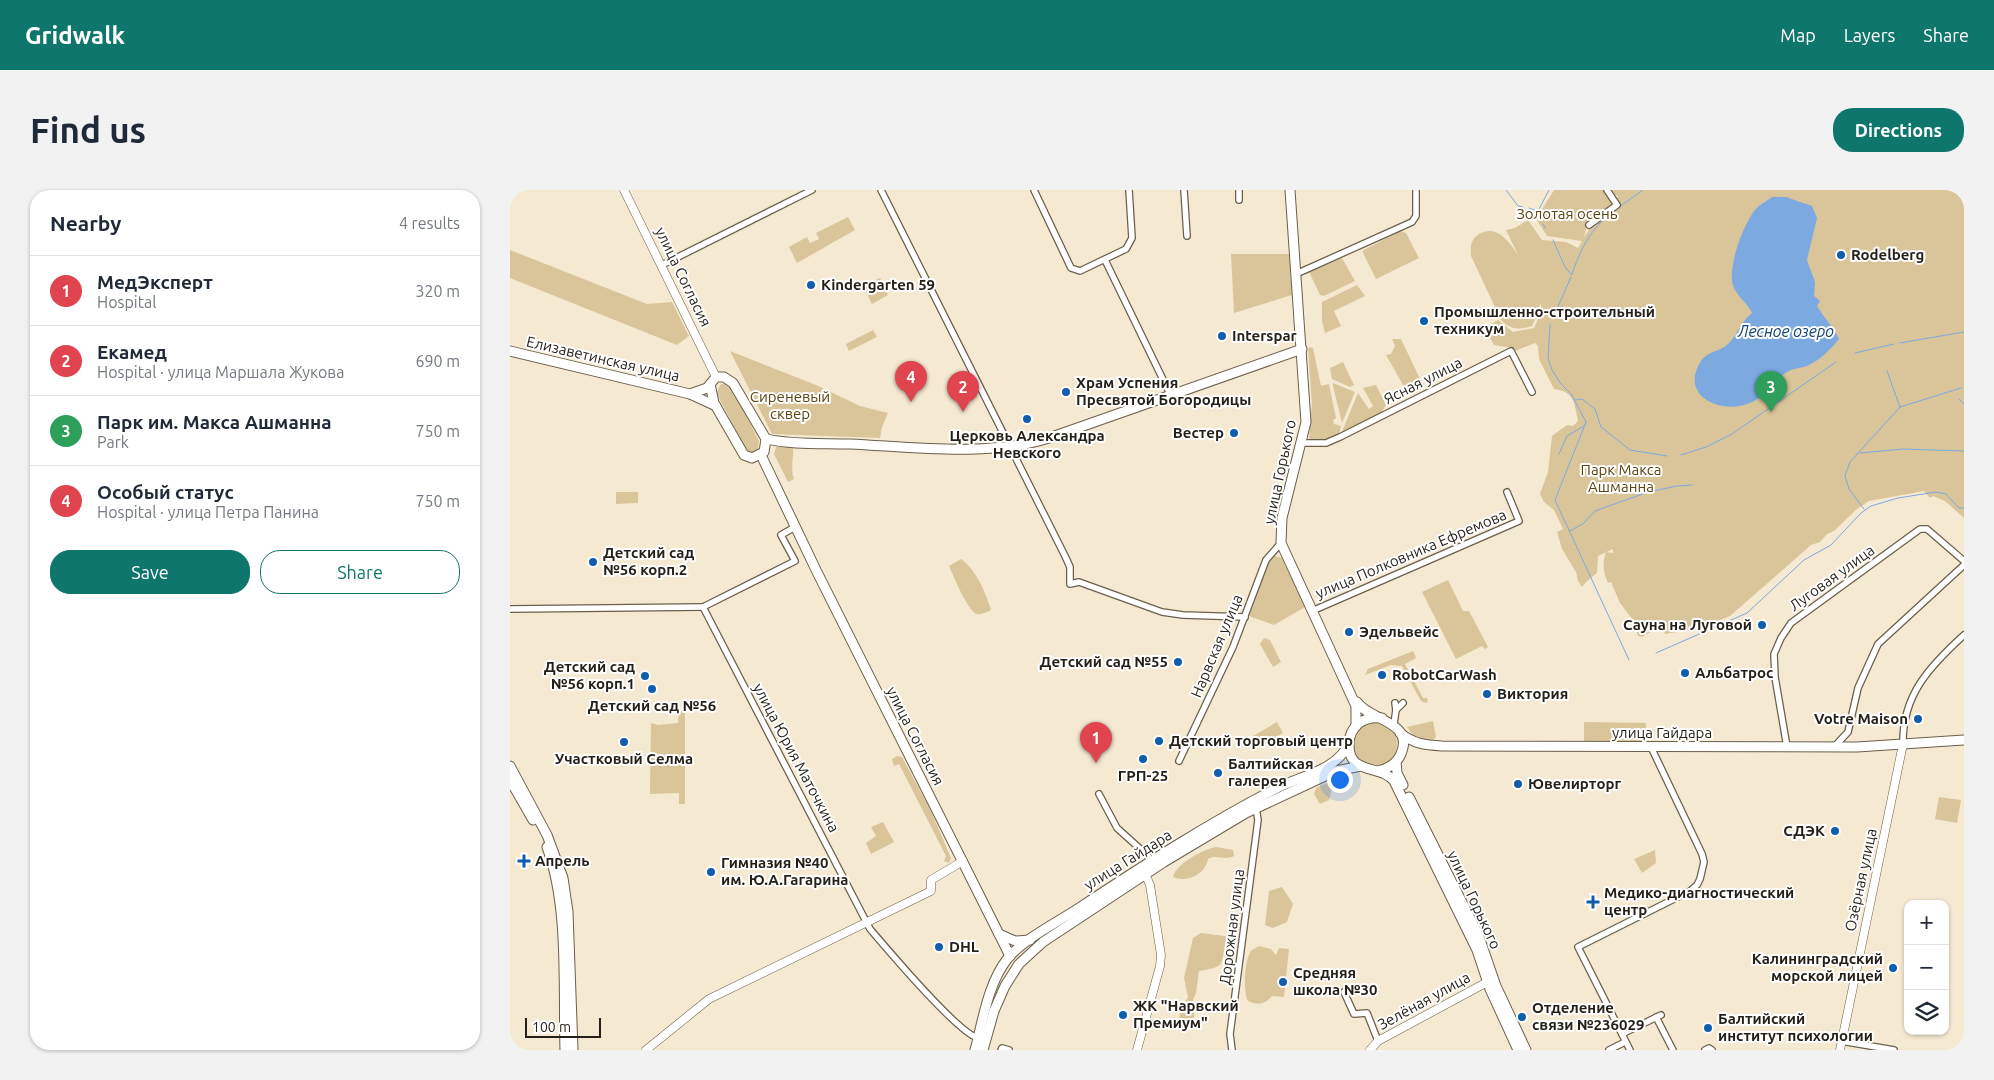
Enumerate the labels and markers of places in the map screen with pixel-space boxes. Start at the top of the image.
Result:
place label: Rodelberg [1851,246,1924,263]
marker: Rodelberg [1835,249,1847,261]
place label: Kindergarten 59 [821,276,935,293]
marker: Kindergarten 59 [805,279,817,291]
place label: Промышленно-строительный техникум [1434,303,1655,337]
marker: Промышленно-строительный техникум [1418,315,1430,327]
place label: Interspar [1232,327,1298,344]
marker: Interspar [1216,330,1228,342]
pin: 4 [895,361,927,402]
pin: 2 [947,371,979,412]
pin: 3 [1755,371,1787,412]
place label: Храм Успения Пресвятой Богородицы [1076,374,1251,408]
marker: Храм Успения Пресвятой Богородицы [1060,386,1072,398]
marker: Церковь Александра Невского [1021,413,1033,425]
place label: Вестер [1173,424,1224,441]
place label: Церковь Александра Невского [949,427,1105,461]
marker: Вестер [1228,427,1240,439]
place label: Детский сад №56 корп.2 [603,544,694,578]
marker: Детский сад №56 корп.2 [587,556,599,568]
place label: Сауна на Луговой [1623,616,1752,633]
marker: Сауна на Луговой [1756,619,1768,631]
place label: Эдельвейс [1359,623,1439,640]
marker: Эдельвейс [1343,626,1355,638]
place label: Детский сад №55 [1040,653,1168,670]
marker: Детский сад №55 [1172,656,1184,668]
place label: Детский сад №56 корп.1 [544,658,635,692]
place label: Альбатрос [1695,664,1773,681]
place label: RobotCarWash [1392,666,1497,683]
marker: Альбатрос [1679,667,1691,679]
marker: RobotCarWash [1376,669,1388,681]
marker: Детский сад №56 корп.1 [639,670,651,682]
marker: Детский сад №56 [646,683,658,695]
place label: Виктория [1497,685,1568,702]
marker: Виктория [1481,688,1493,700]
place label: Детский сад №56 [588,697,716,714]
place label: Votre Maison [1814,710,1908,727]
marker: Votre Maison [1912,713,1924,725]
pin: 1 [1080,722,1112,763]
place label: Детский торговый центр [1169,732,1353,749]
marker: Детский торговый центр [1153,735,1165,747]
marker: Участковый Селма [618,736,630,748]
place label: Участковый Селма [555,750,693,767]
marker: ГРП-25 [1137,753,1149,765]
place label: Балтийская галерея [1228,755,1313,789]
place label: ГРП-25 [1118,767,1168,784]
marker: Балтийская галерея [1212,767,1224,779]
place label: Ювелирторг [1528,775,1621,792]
marker: Ювелирторг [1512,778,1524,790]
place label: СДЭК [1783,822,1825,839]
marker: СДЭК [1829,825,1841,837]
place label: Апрель [535,852,590,869]
marker: Апрель [517,854,531,868]
place label: Гимназия №40 им. Ю.А.Гагарина [721,854,848,888]
marker: Гимназия №40 им. Ю.А.Гагарина [705,866,717,878]
place label: Медико-диагностический центр [1604,884,1794,918]
marker: Медико-диагностический центр [1586,895,1600,909]
place label: DHL [949,938,979,955]
marker: DHL [933,941,945,953]
place label: Калининградский морской лицей [1752,950,1883,984]
marker: Калининградский морской лицей [1887,962,1899,974]
place label: Средняя школа №30 [1293,964,1377,998]
marker: Средняя школа №30 [1277,976,1289,988]
place label: ЖК "Нарвский Премиум" [1133,997,1239,1031]
place label: Отделение связи №236029 [1532,999,1644,1033]
marker: ЖК "Нарвский Премиум" [1117,1009,1129,1021]
place label: Балтийский институт психологии [1718,1010,1873,1044]
marker: Отделение связи №236029 [1516,1011,1528,1023]
marker: Балтийский институт психологии [1702,1022,1714,1034]

